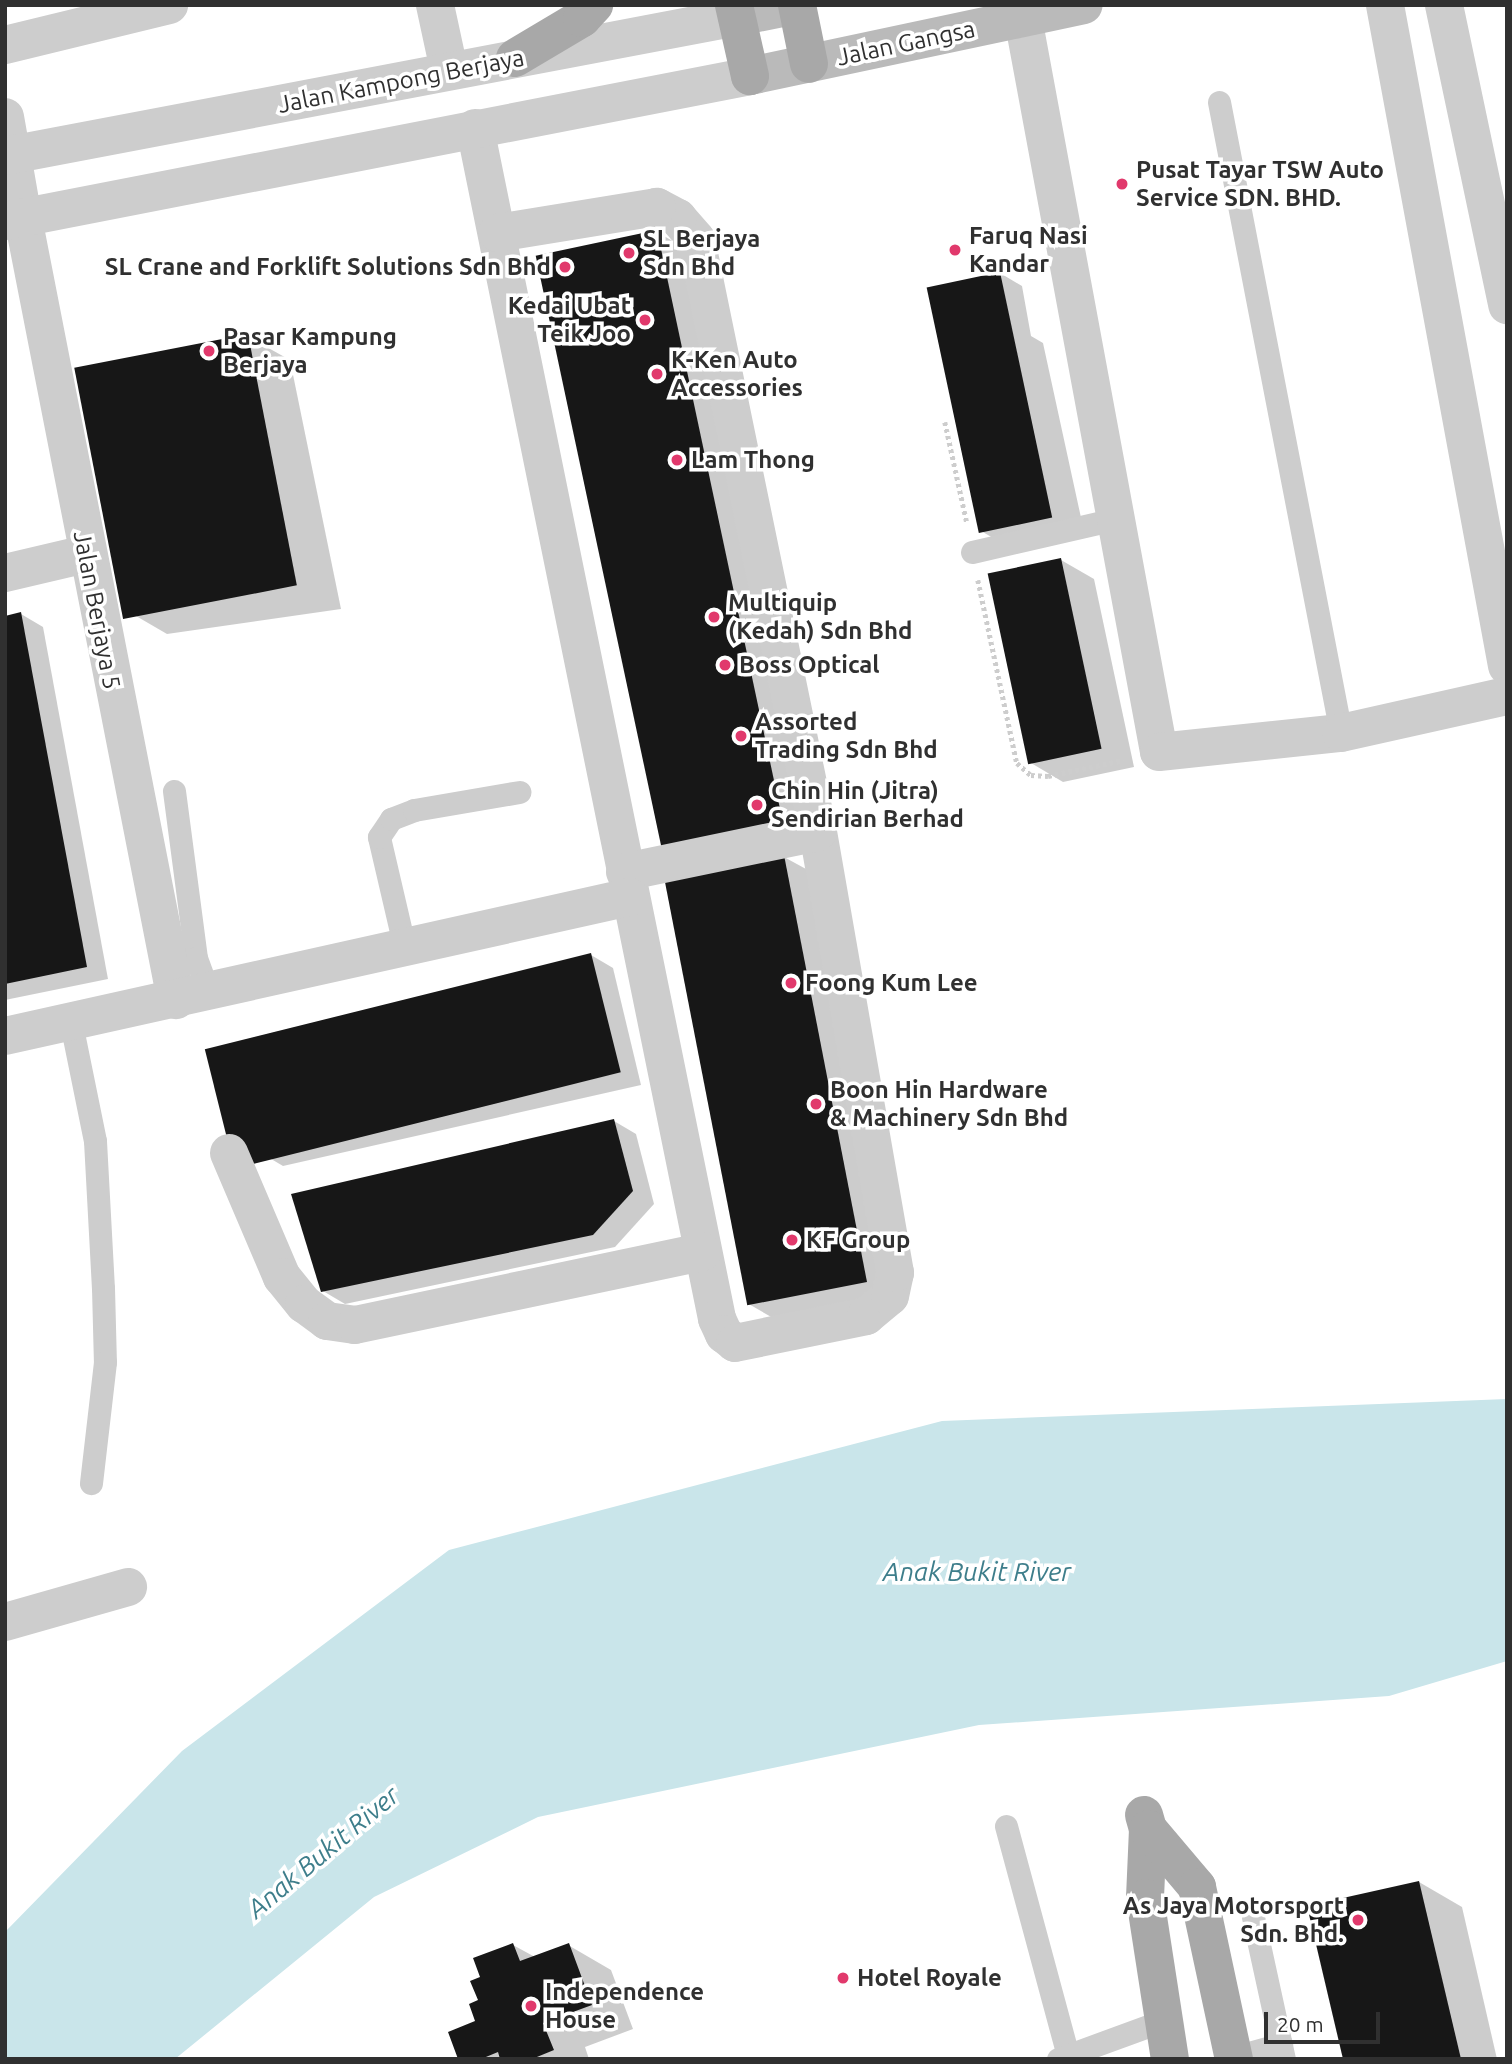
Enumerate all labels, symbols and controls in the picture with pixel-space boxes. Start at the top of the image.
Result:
street label: Jalan Gangsa [834,14,978,72]
street label: Jalan Kampong Berjaya [275,43,527,119]
place label: Pusat Tayar TSW Auto Service SDN. BHD. [1136,156,1384,212]
marker: Pusat Tayar TSW Auto Service SDN. BHD. [1114,176,1130,192]
place label: Faruq Nasi Kandar [969,222,1088,278]
place label: SL Berjaya Sdn Bhd [643,225,760,281]
marker: Faruq Nasi Kandar [947,242,963,258]
marker: SL Berjaya Sdn Bhd [621,245,637,261]
place label: SL Crane and Forklift Solutions Sdn Bhd [105,253,551,281]
marker: SL Crane and Forklift Solutions Sdn Bhd [557,259,573,275]
place label: Kedai Ubat Teik Joo [508,292,631,348]
marker: Kedai Ubat Teik Joo [637,312,653,328]
place label: Pasar Kampung Berjaya [223,323,397,379]
marker: Pasar Kampung Berjaya [201,343,217,359]
place label: K-Ken Auto Accessories [671,346,803,402]
marker: K-Ken Auto Accessories [649,366,665,382]
place label: Lam Thong [691,446,815,474]
marker: Lam Thong [669,452,685,468]
street label: Jalan Berjaya 5 [68,528,126,692]
place label: Multiquip (Kedah) Sdn Bhd [728,589,912,645]
marker: Multiquip (Kedah) Sdn Bhd [706,609,722,625]
place label: Boss Optical [739,651,880,679]
marker: Boss Optical [717,657,733,673]
place label: Assorted Trading Sdn Bhd [755,708,938,764]
marker: Assorted Trading Sdn Bhd [733,728,749,744]
place label: Chin Hin (Jitra) Sendirian Berhad [771,777,964,833]
marker: Chin Hin (Jitra) Sendirian Berhad [749,797,765,813]
place label: Foong Kum Lee [805,969,978,997]
marker: Foong Kum Lee [783,975,799,991]
place label: Boon Hin Hardware & Machinery Sdn Bhd [830,1076,1068,1132]
marker: Boon Hin Hardware & Machinery Sdn Bhd [808,1096,824,1112]
place label: KF Group [806,1226,910,1254]
marker: KF Group [784,1232,800,1248]
water label: Anak Bukit River [883,1556,1071,1588]
water label: Anak Bukit River [241,1779,405,1925]
place label: As Jaya Motorsport Sdn. Bhd. [1123,1892,1344,1948]
marker: As Jaya Motorsport Sdn. Bhd. [1350,1912,1366,1928]
place label: Hotel Royale [857,1964,1002,1992]
marker: Hotel Royale [835,1970,851,1986]
place label: Independence House [545,1978,704,2034]
scale bar [1267,1997,1382,2041]
marker: Independence House [523,1998,539,2014]
text: 20 m [1277,2012,1324,2036]

